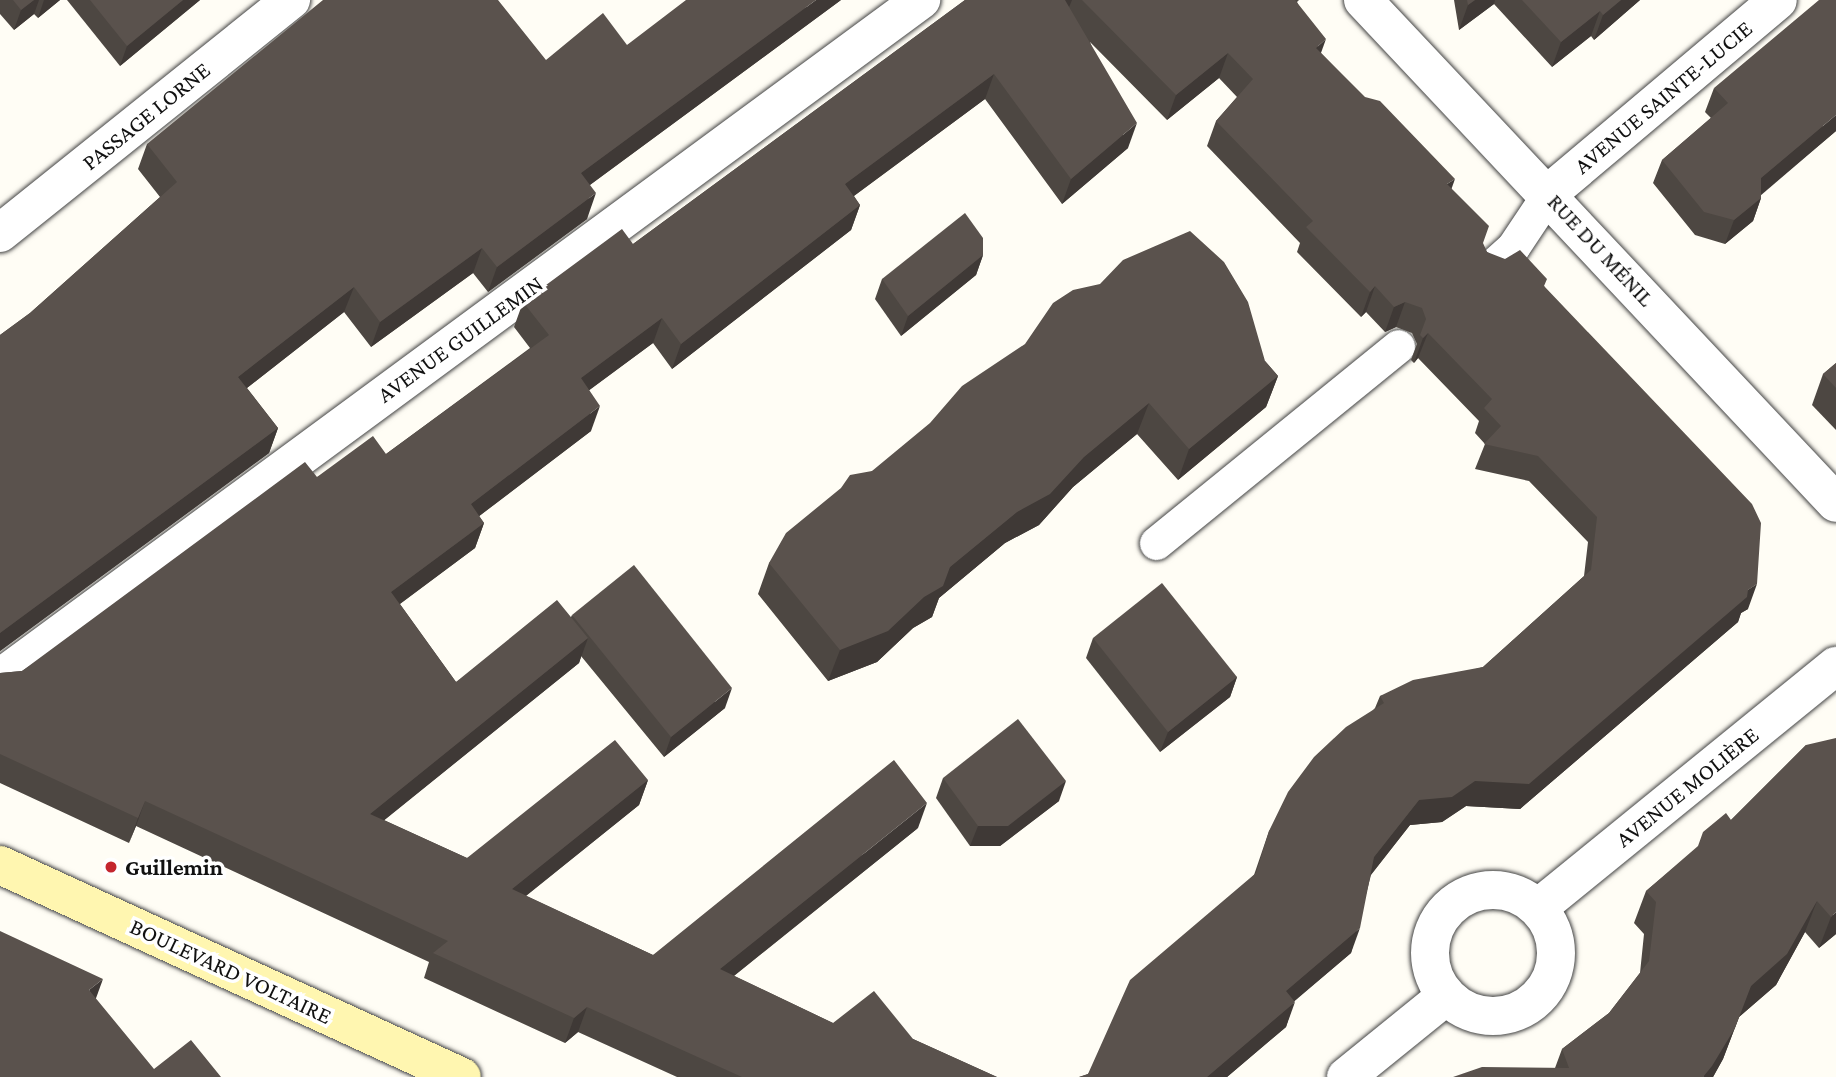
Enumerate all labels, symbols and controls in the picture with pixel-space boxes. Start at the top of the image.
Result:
street label: AVENUE SAINTE-LUCIE [1568,15,1758,179]
street label: PASSAGE LORNE [76,56,216,176]
street label: RUE DU MÉNIL [1542,188,1660,312]
street label: AVENUE GUILLEMIN [372,270,548,408]
street label: AVENUE MOLIÈRE [1610,721,1764,853]
place label: Guillemin [125,853,223,881]
marker: Guillemin [103,859,119,875]
street label: BOULEVARD VOLTAIRE [126,912,336,1030]

